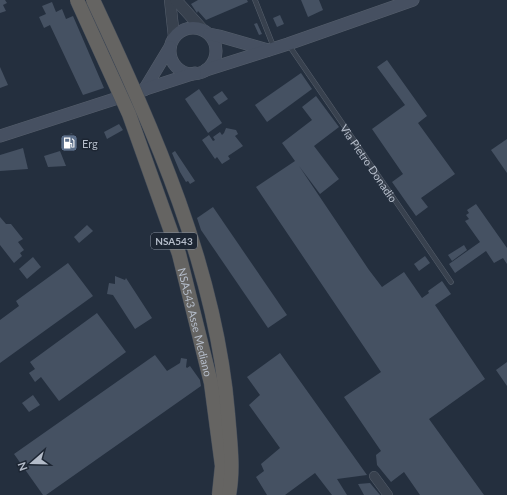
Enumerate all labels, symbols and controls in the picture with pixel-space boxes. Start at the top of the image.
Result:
street label: Via Pietro Donadio [338,121,401,204]
fuel station icon: Erg [59,133,79,153]
place label: Erg [82,137,98,150]
road number: NSA543 [151,233,197,249]
street label: NSA543 Asse Mediano [176,266,216,378]
north arrow [12,443,52,483]
text: N [15,460,30,473]

